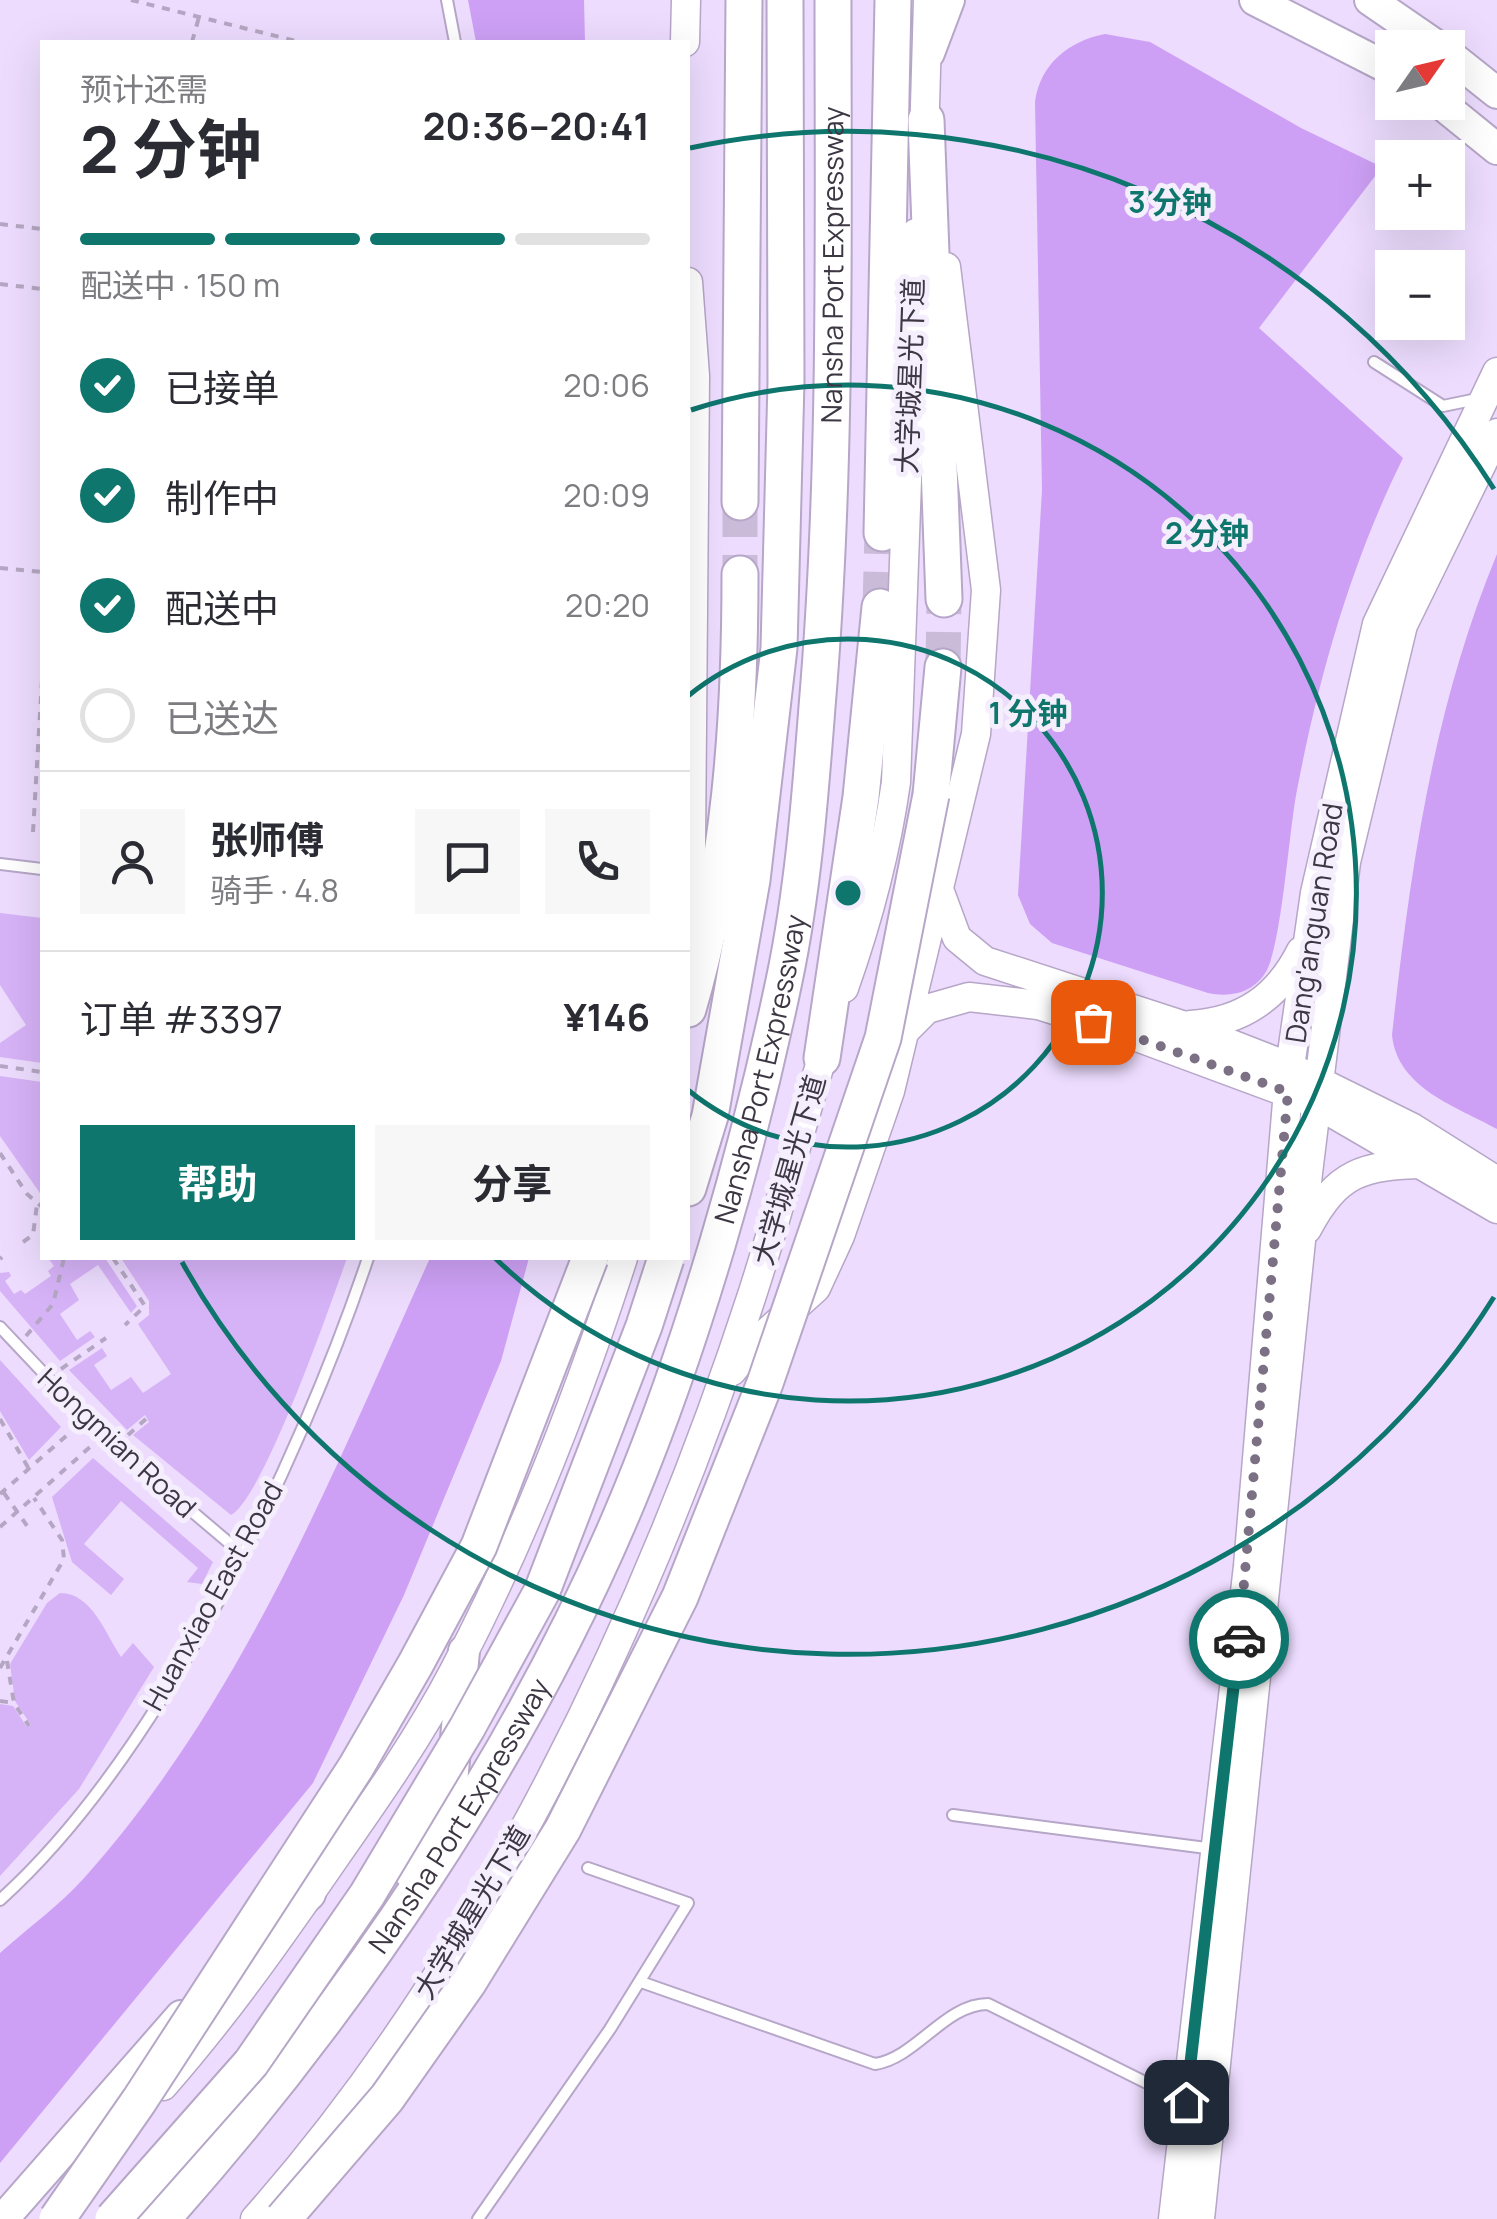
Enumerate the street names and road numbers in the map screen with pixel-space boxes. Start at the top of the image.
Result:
street label: Nansha Port Expressway [811,106,851,424]
street label: 大学城星光下道 [887,277,931,475]
street label: Dang'anguan Road [1275,800,1351,1045]
street label: Nansha Port Expressway [704,912,814,1228]
street label: 大学城星光下道 [743,1070,833,1269]
street label: Hongmian Road [30,1359,205,1526]
street label: Huanxiao East Road [133,1474,291,1717]
street label: Nansha Port Expressway [359,1671,558,1960]
street label: 大学城星光下道 [404,1818,538,2005]

